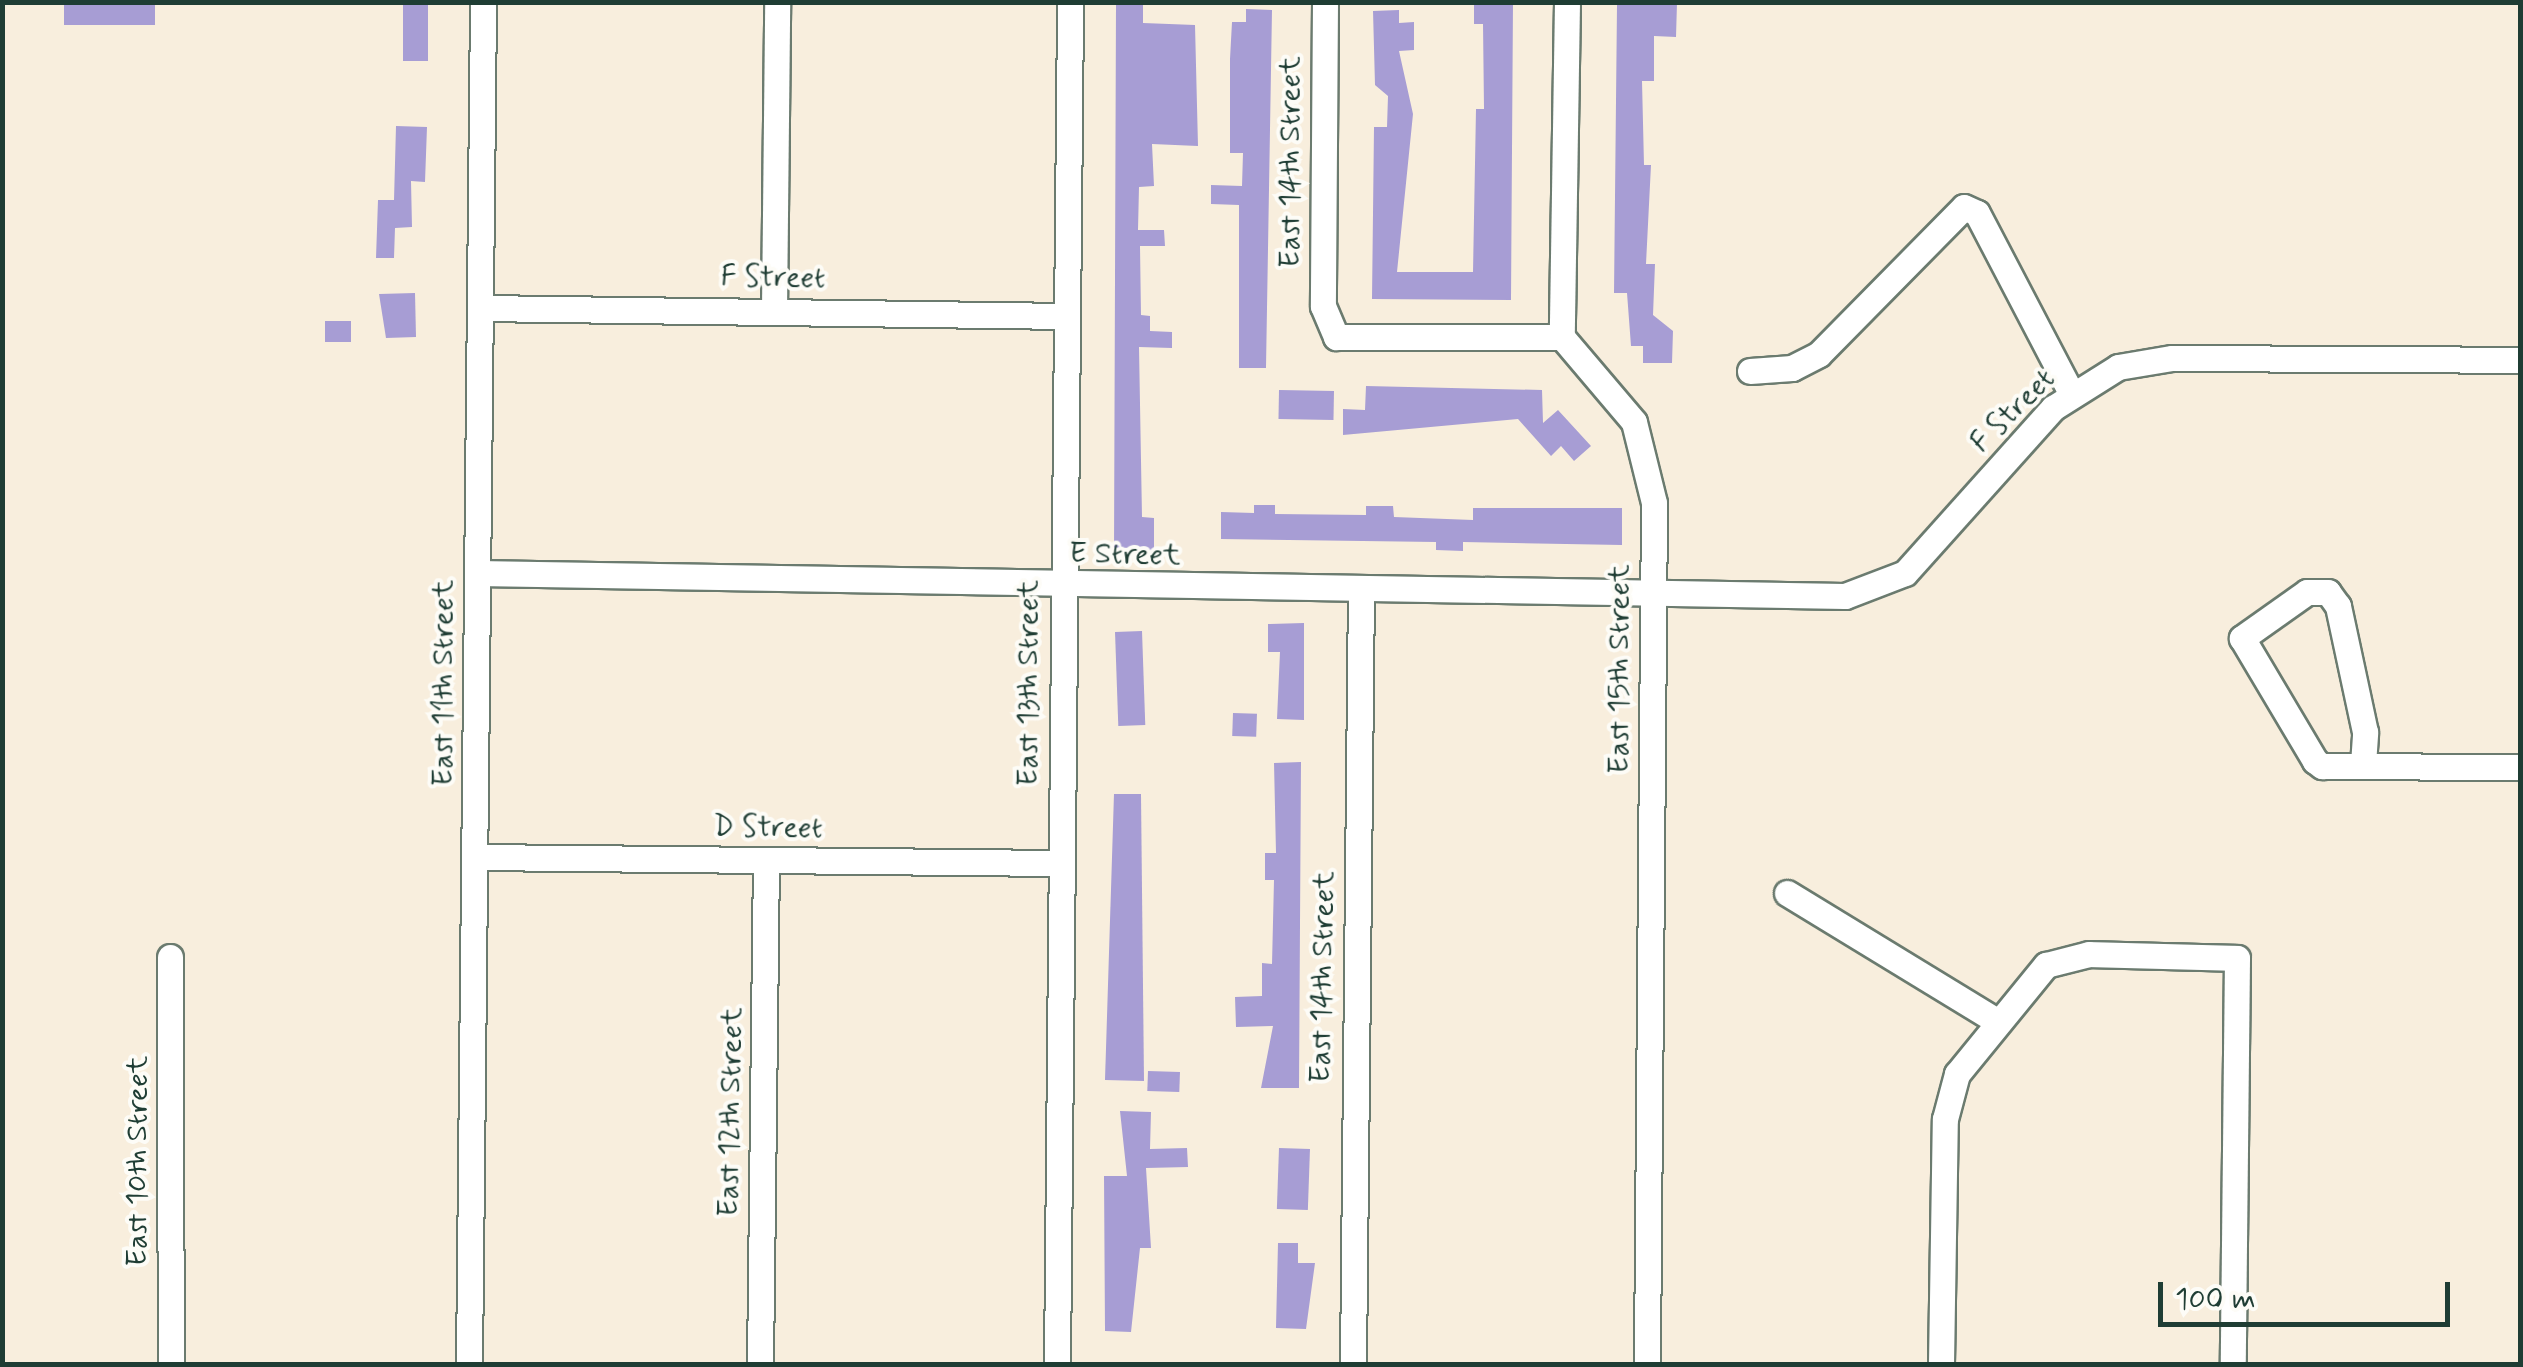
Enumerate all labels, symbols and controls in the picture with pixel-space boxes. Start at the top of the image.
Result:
street label: East 14th Street [1273,56,1309,268]
street label: F Street [718,259,828,297]
street label: F Street [1961,359,2065,463]
street label: E Street [1069,536,1181,574]
street label: East 15th Street [1602,564,1638,774]
street label: East 11th Street [426,580,462,786]
street label: East 13th Street [1011,580,1047,786]
street label: D Street [710,809,826,847]
street label: East 14th Street [1303,871,1343,1083]
street label: East 12th Street [711,1007,751,1217]
street label: East 10th Street [120,1056,156,1266]
scale bar [2163,1262,2456,1324]
text: 100 m [2175,1280,2256,1319]

